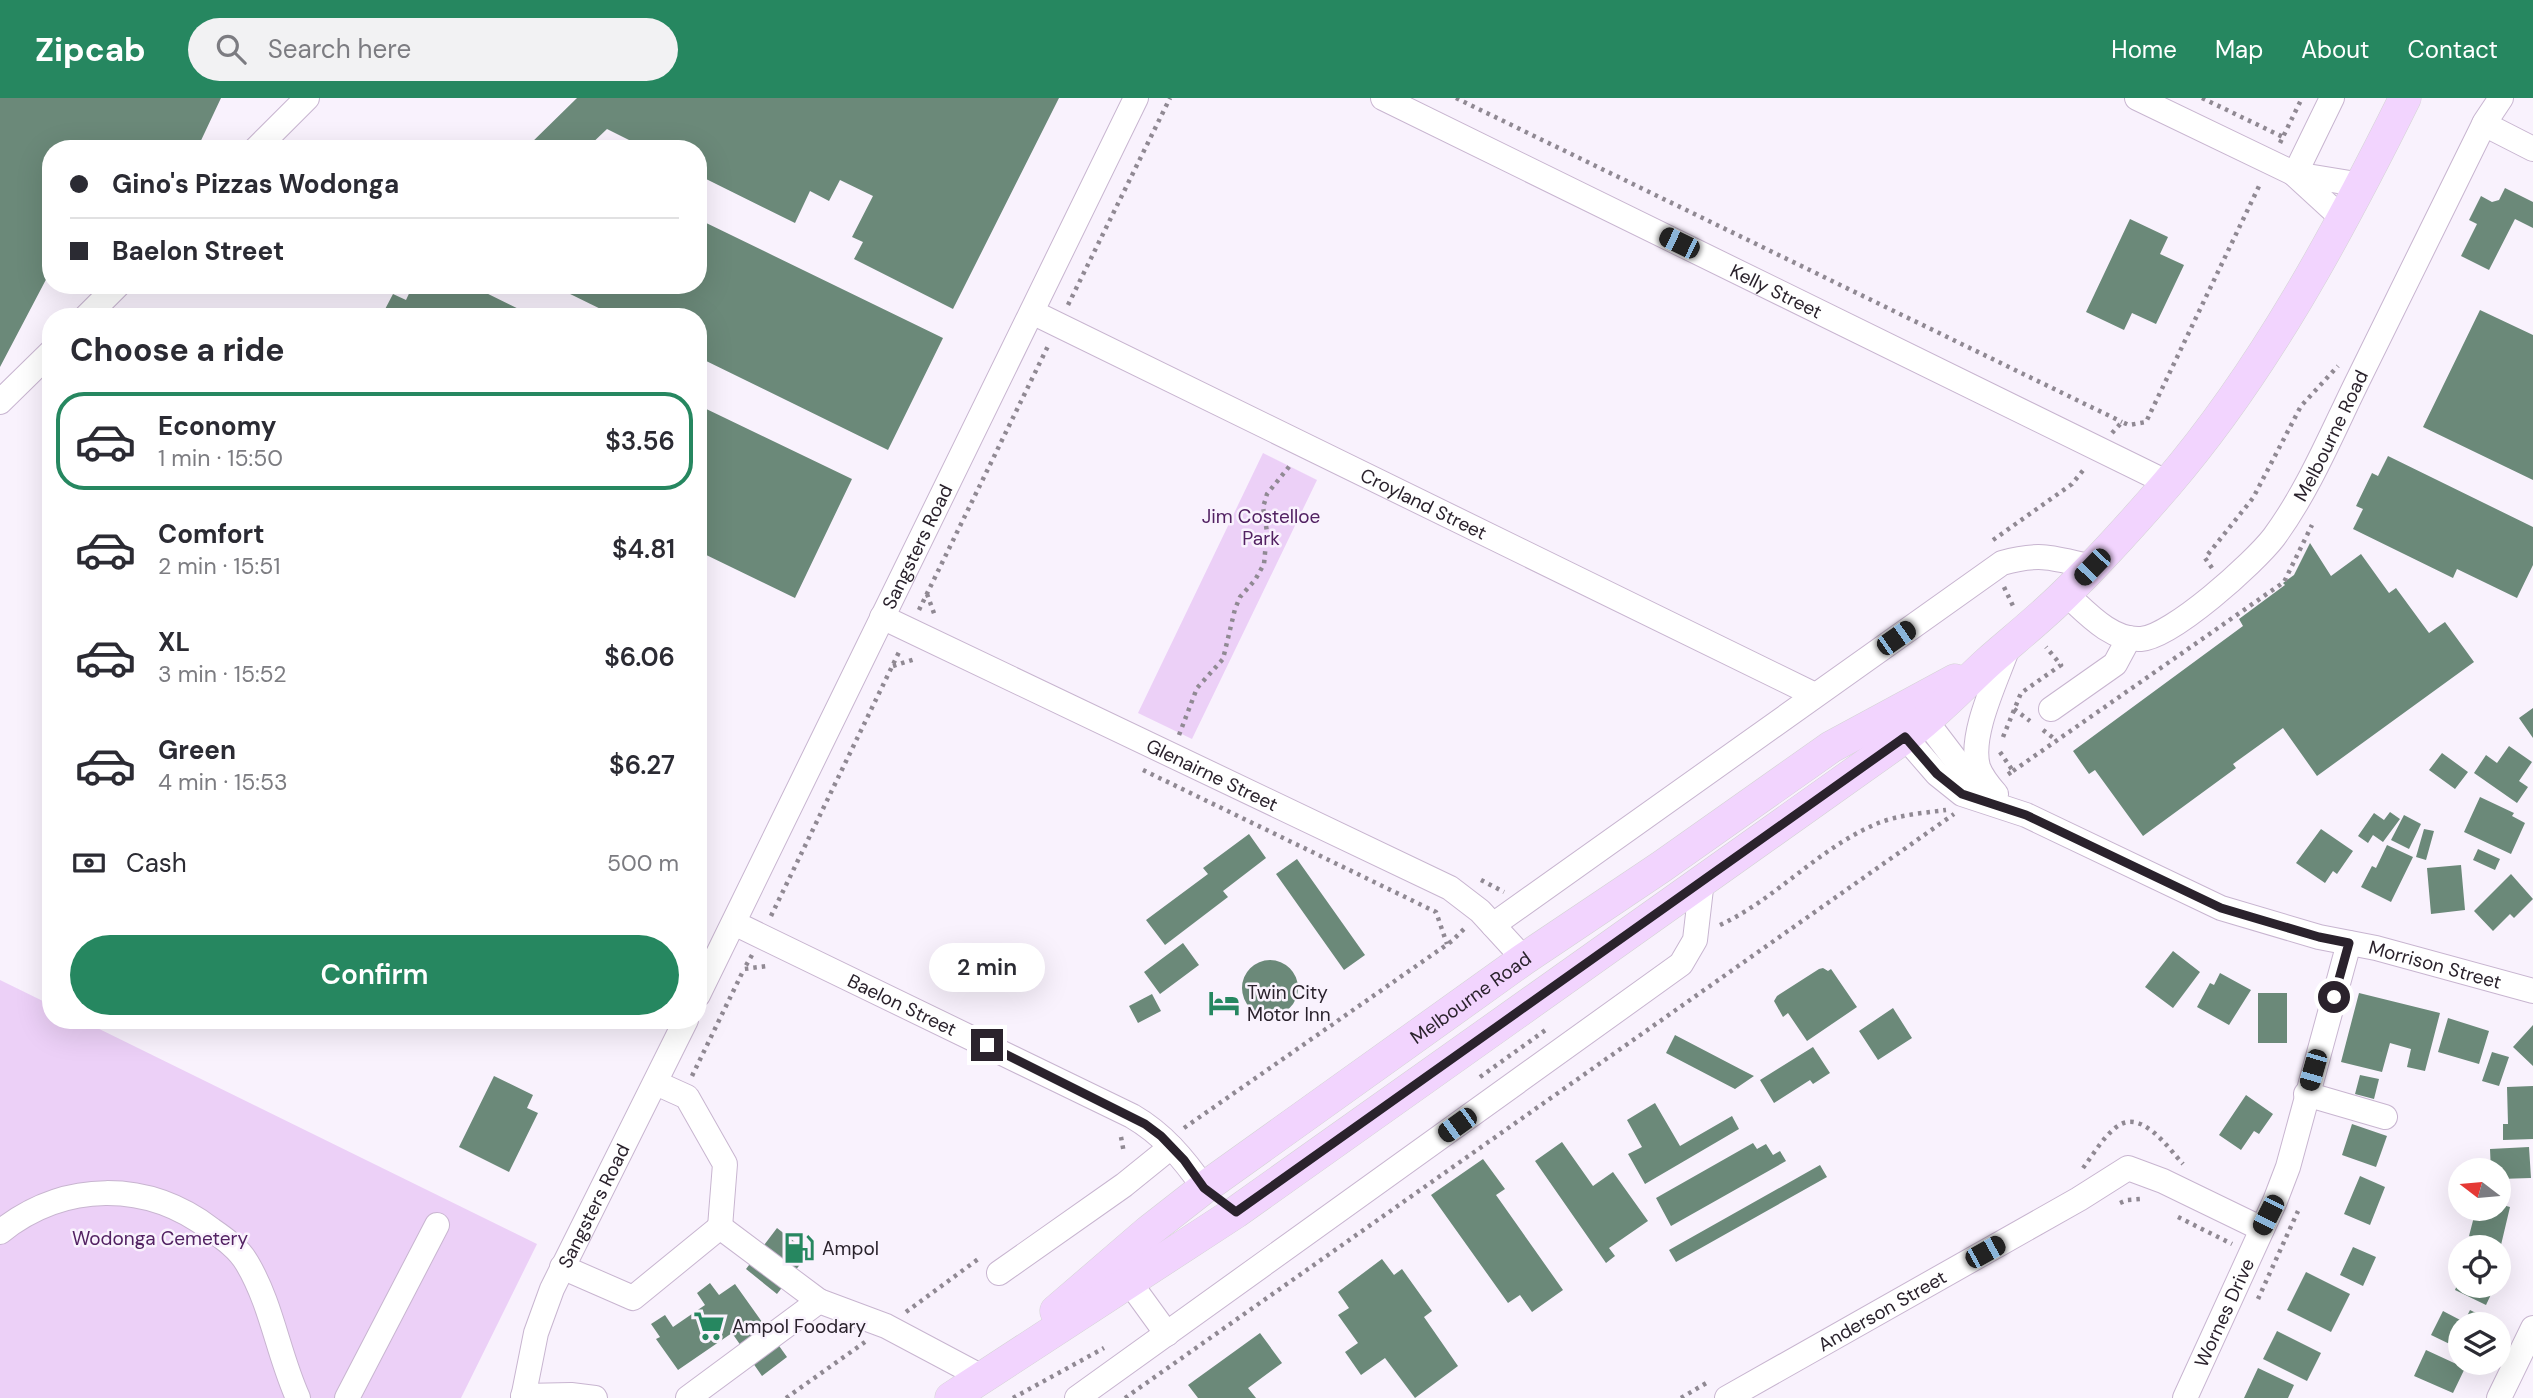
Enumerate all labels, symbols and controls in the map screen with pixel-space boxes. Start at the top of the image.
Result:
search box [188,18,678,81]
text: Zipcab [35,28,146,71]
icon: search [212,30,250,68]
text: Search here [268,32,411,66]
text: Home [2111,34,2177,65]
text: Map [2215,34,2263,65]
text: About [2301,34,2370,65]
text: Contact [2408,34,2498,65]
text: Gino's Pizzas Wodonga [112,167,399,201]
car [1656,224,1703,262]
text: Baelon Street [112,234,284,268]
street label: Kelly Street [1726,258,1826,324]
text: Choose a ride [70,329,285,371]
street label: Melbourne Road [2288,366,2374,506]
text: Economy [158,409,276,443]
icon: car [74,410,137,473]
text: $3.56 [605,424,675,458]
text: 1 min · 15:50 [158,443,283,473]
street label: Croyland Street [1356,463,1491,546]
street label: Sangsters Road [876,480,958,613]
park label: Jim Costelloe Park [1202,504,1320,551]
text: Comfort [158,517,264,551]
icon: car [74,518,137,581]
text: $4.81 [612,532,675,566]
car [2070,545,2115,589]
text: 2 min · 15:51 [158,551,280,581]
car [1873,617,1920,659]
text: XL [158,625,190,659]
icon: car [74,626,137,689]
text: $6.06 [604,640,675,674]
text: 3 min · 15:52 [158,659,286,689]
text: Green [158,733,236,767]
street label: Glenairne Street [1142,733,1282,817]
icon: car [74,734,137,797]
text: $6.27 [609,748,675,782]
text: 4 min · 15:53 [158,767,288,797]
icon: cash [70,844,108,882]
text: Cash [126,846,187,880]
text: 500 m [607,848,679,878]
button: Confirm [70,935,679,1015]
street label: Morrison Street [2366,935,2504,995]
callout: 2 min [929,944,1045,992]
street label: Melbourne Road [1405,946,1536,1050]
text: 2 min [957,952,1017,982]
street label: Baelon Street [844,968,961,1042]
place label: Twin City Motor Inn [1247,980,1331,1027]
route start [2318,981,2350,1013]
hotel icon: Twin City Motor Inn [1207,986,1241,1020]
route end [971,1029,1003,1061]
car [2298,1047,2329,1093]
car [1434,1104,1481,1146]
street label: Sangsters Road [552,1140,635,1272]
north arrow [2448,1158,2511,1222]
map controls [2448,1158,2511,1375]
car [2250,1192,2287,1238]
park label: Wodonga Cemetery [72,1226,249,1251]
fuel station icon: Ampol [782,1231,816,1265]
car [1962,1233,2009,1271]
button: locate [2448,1235,2511,1298]
place label: Ampol [822,1236,879,1261]
street label: Wornes Drive [2189,1254,2260,1371]
street label: Anderson Street [1813,1265,1951,1357]
supermarket icon: Ampol Foodary [692,1309,726,1343]
button: layers [2448,1312,2511,1375]
place label: Ampol Foodary [732,1314,867,1339]

